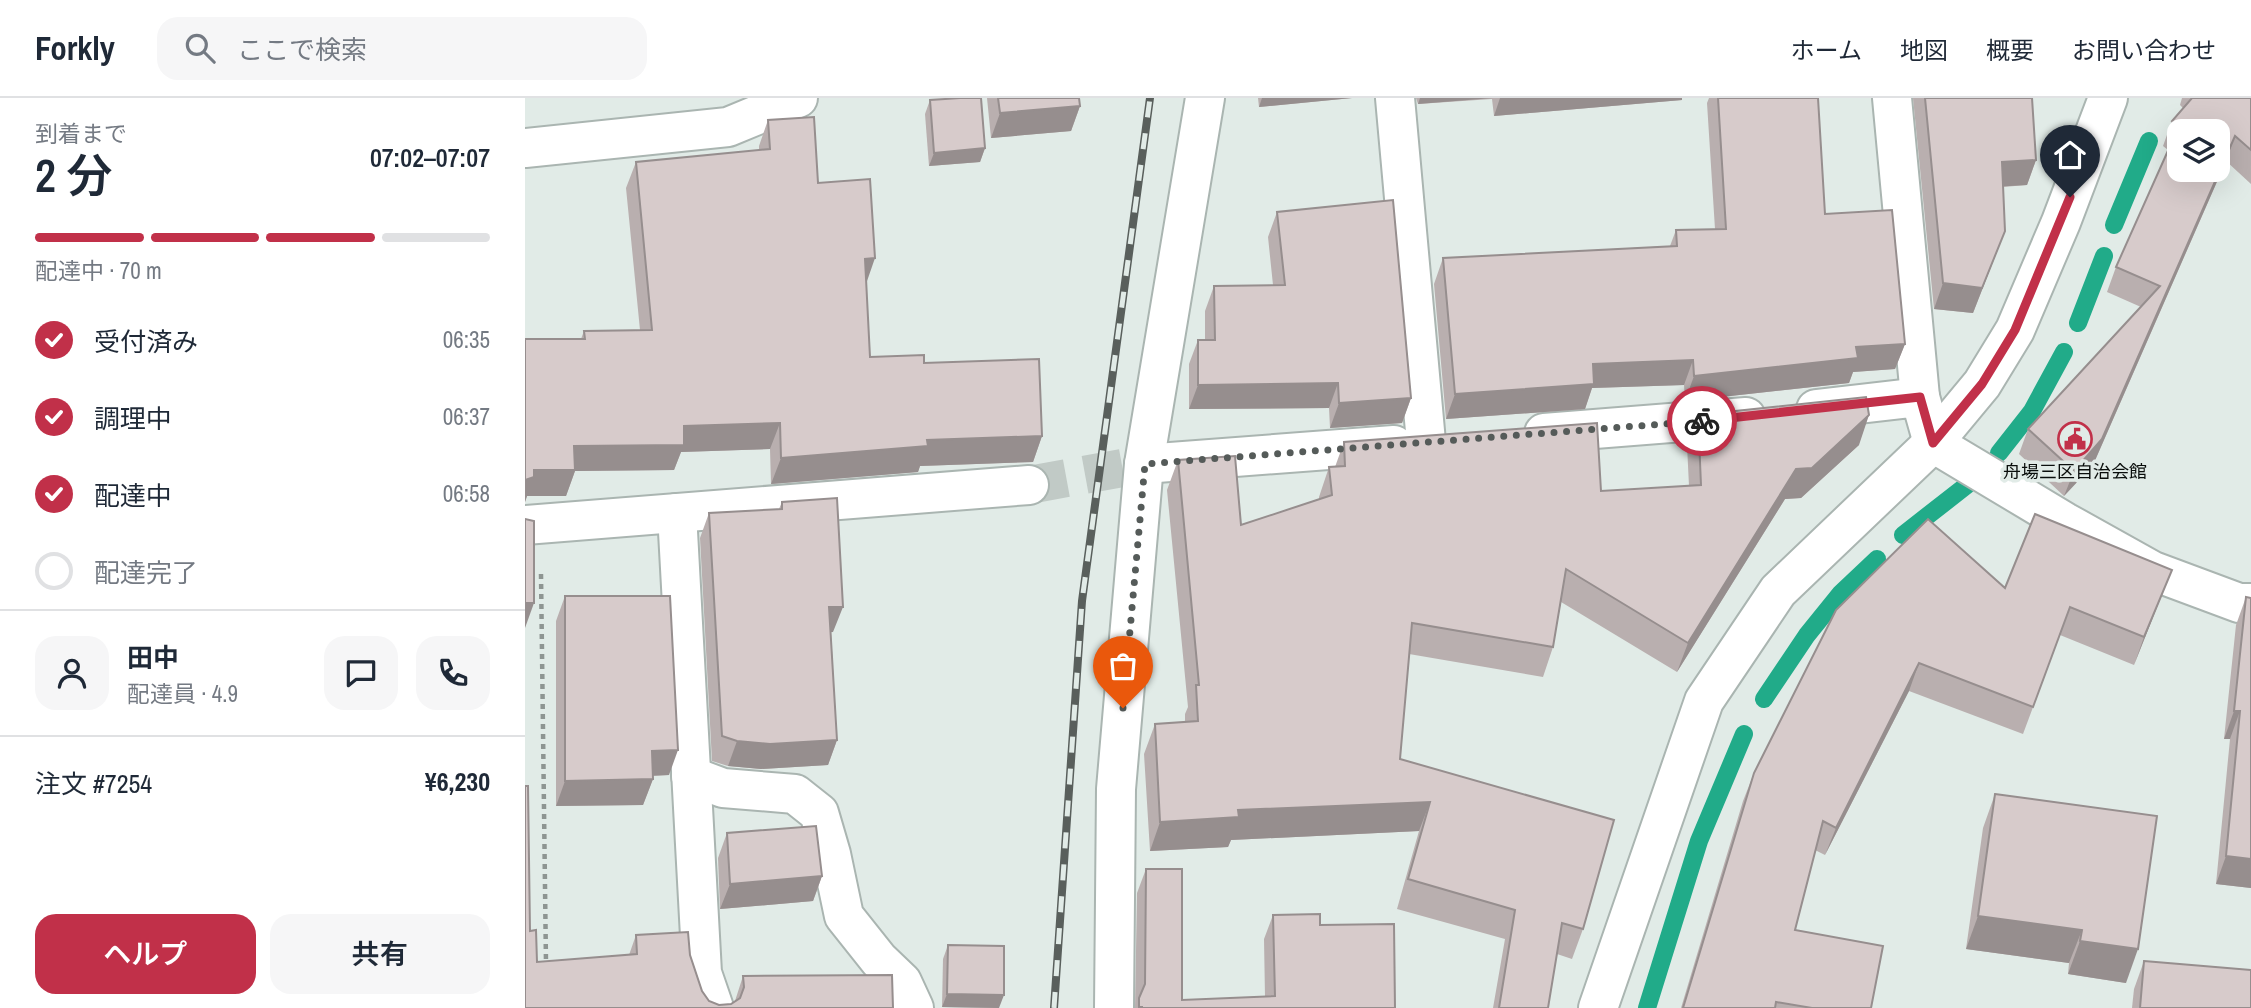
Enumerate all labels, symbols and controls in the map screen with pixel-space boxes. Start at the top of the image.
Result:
search box [157,17,647,80]
text: Forkly [35,26,115,70]
icon: search [181,29,219,67]
text: ここで検索 [237,32,367,67]
text: ホーム [1791,34,1862,66]
text: 地図 [1900,34,1948,66]
text: 概要 [1986,34,2034,66]
text: お問い合わせ [2072,34,2216,66]
text: 到着まで [35,118,127,149]
map controls [2167,119,2230,182]
button: layers [2167,119,2230,182]
pin [2040,125,2100,197]
icon: home [2051,136,2089,174]
text: 07:02–07:07 [370,140,490,175]
text: 2 分 [35,144,112,206]
text: 配達中 · 70 m [35,255,162,286]
icon: check [35,321,73,359]
text: 受付済み [94,324,198,359]
text: 06:35 [443,324,490,355]
courier [1667,386,1737,456]
icon: check [35,398,73,436]
text: 調理中 [94,401,172,436]
text: 06:37 [443,401,490,432]
icon: bike [1683,402,1721,440]
public building icon: 舟場三区自治会館 [2056,420,2094,458]
place label: 舟場三区自治会館 [2003,459,2147,484]
icon: check [35,475,73,513]
text: 配達中 [94,478,172,513]
text: 06:58 [443,478,490,509]
text: 配達完了 [94,555,198,590]
button: person [35,636,109,710]
button: chat [324,636,398,710]
button: phone [416,636,490,710]
pin [1093,636,1153,708]
text: 田中 [127,640,179,675]
icon: bag [1104,647,1142,685]
text: 配達員 · 4.9 [127,678,238,709]
text: ¥6,230 [425,764,490,799]
text: 注文 #7254 [35,766,152,801]
button: ヘルプ [35,914,256,994]
button: 共有 [270,914,490,994]

